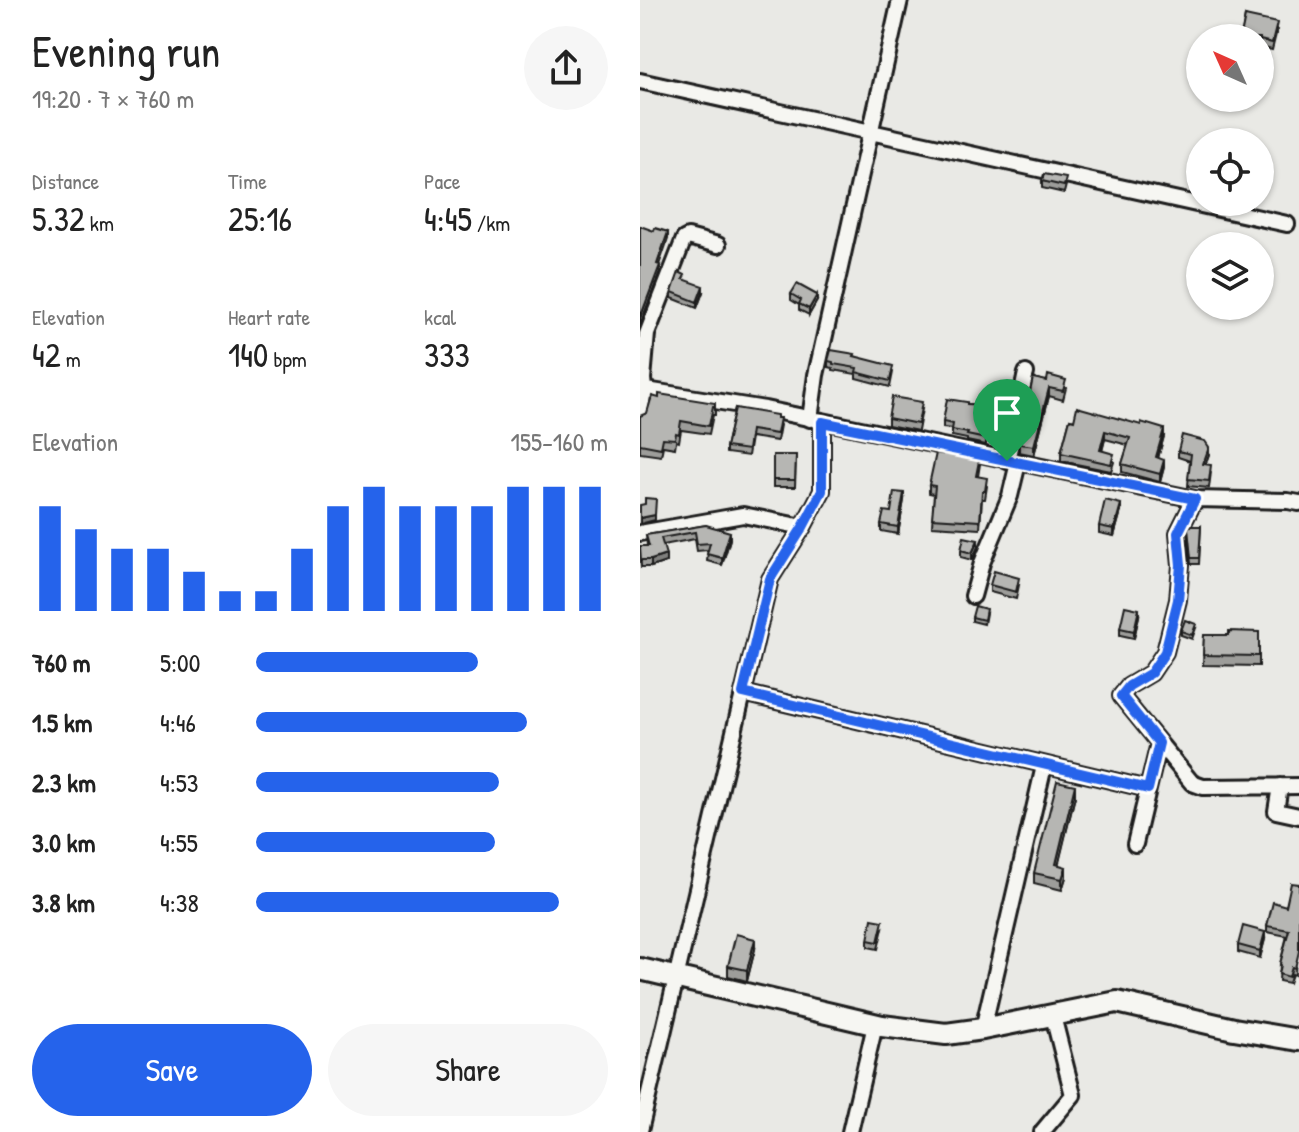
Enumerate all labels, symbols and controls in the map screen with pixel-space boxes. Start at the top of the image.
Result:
text: Evening run [32,21,220,81]
north arrow [1186,24,1274,112]
map controls [1186,24,1274,320]
button: share [524,26,608,110]
text: 19:20 · 7 × 760 m [32,81,194,116]
button: locate [1186,128,1274,216]
text: Distance [32,166,99,196]
text: Time [228,166,267,196]
text: Pace [424,166,461,196]
text: 5.32 [32,196,85,242]
text: 25:16 [228,196,292,242]
text: 4:45 [424,196,472,242]
text: km [85,208,114,238]
text: /km [472,208,510,238]
button: layers [1186,232,1274,320]
text: Elevation [32,302,105,332]
text: Heart rate [228,302,310,332]
text: kcal [424,302,456,332]
text: 42 [32,332,61,378]
text: 140 [228,332,268,378]
text: 333 [424,332,470,378]
text: m [61,344,81,374]
text: bpm [268,344,307,374]
pin [973,379,1041,461]
icon: arrive [985,391,1029,435]
text: Elevation [32,424,118,459]
text: 155–160 m [511,424,608,459]
text: 760 m [32,645,91,680]
text: 5:00 [160,645,200,680]
text: 1.5 km [32,705,92,740]
text: 4:46 [160,705,196,740]
text: 2.3 km [32,765,96,800]
text: 4:53 [160,765,198,800]
text: 3.0 km [32,825,95,860]
text: 4:55 [160,825,198,860]
text: 3.8 km [32,885,95,920]
text: 4:38 [160,885,199,920]
button: Save [32,1024,312,1116]
button: Share [328,1024,608,1116]

